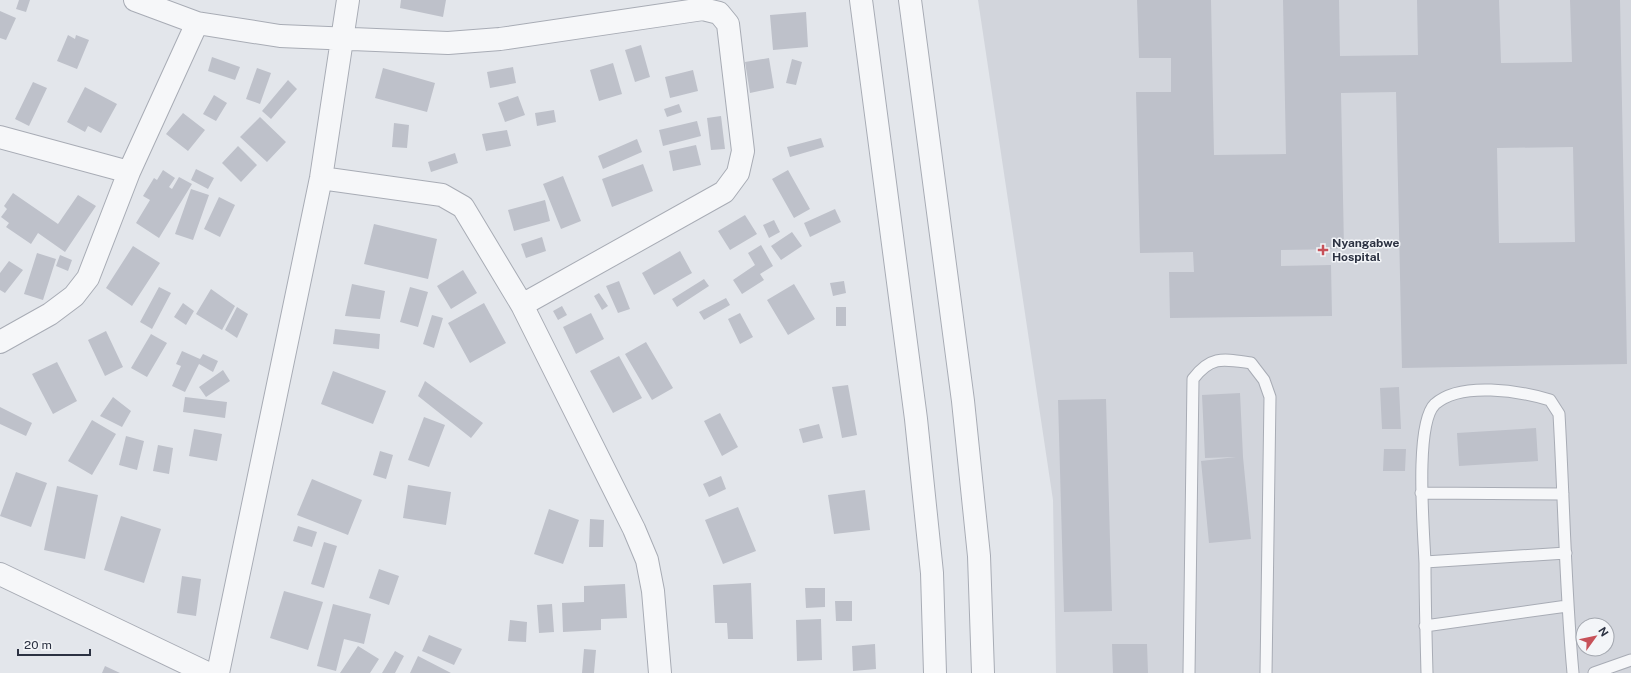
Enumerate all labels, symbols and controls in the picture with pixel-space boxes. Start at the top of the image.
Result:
place label: Nyangabwe Hospital [1332,236,1399,264]
marker: Nyangabwe Hospital [1317,244,1329,256]
north arrow [1575,617,1615,657]
text: N [1596,625,1611,638]
scale bar [18,631,90,657]
text: 20 m [24,638,52,652]

